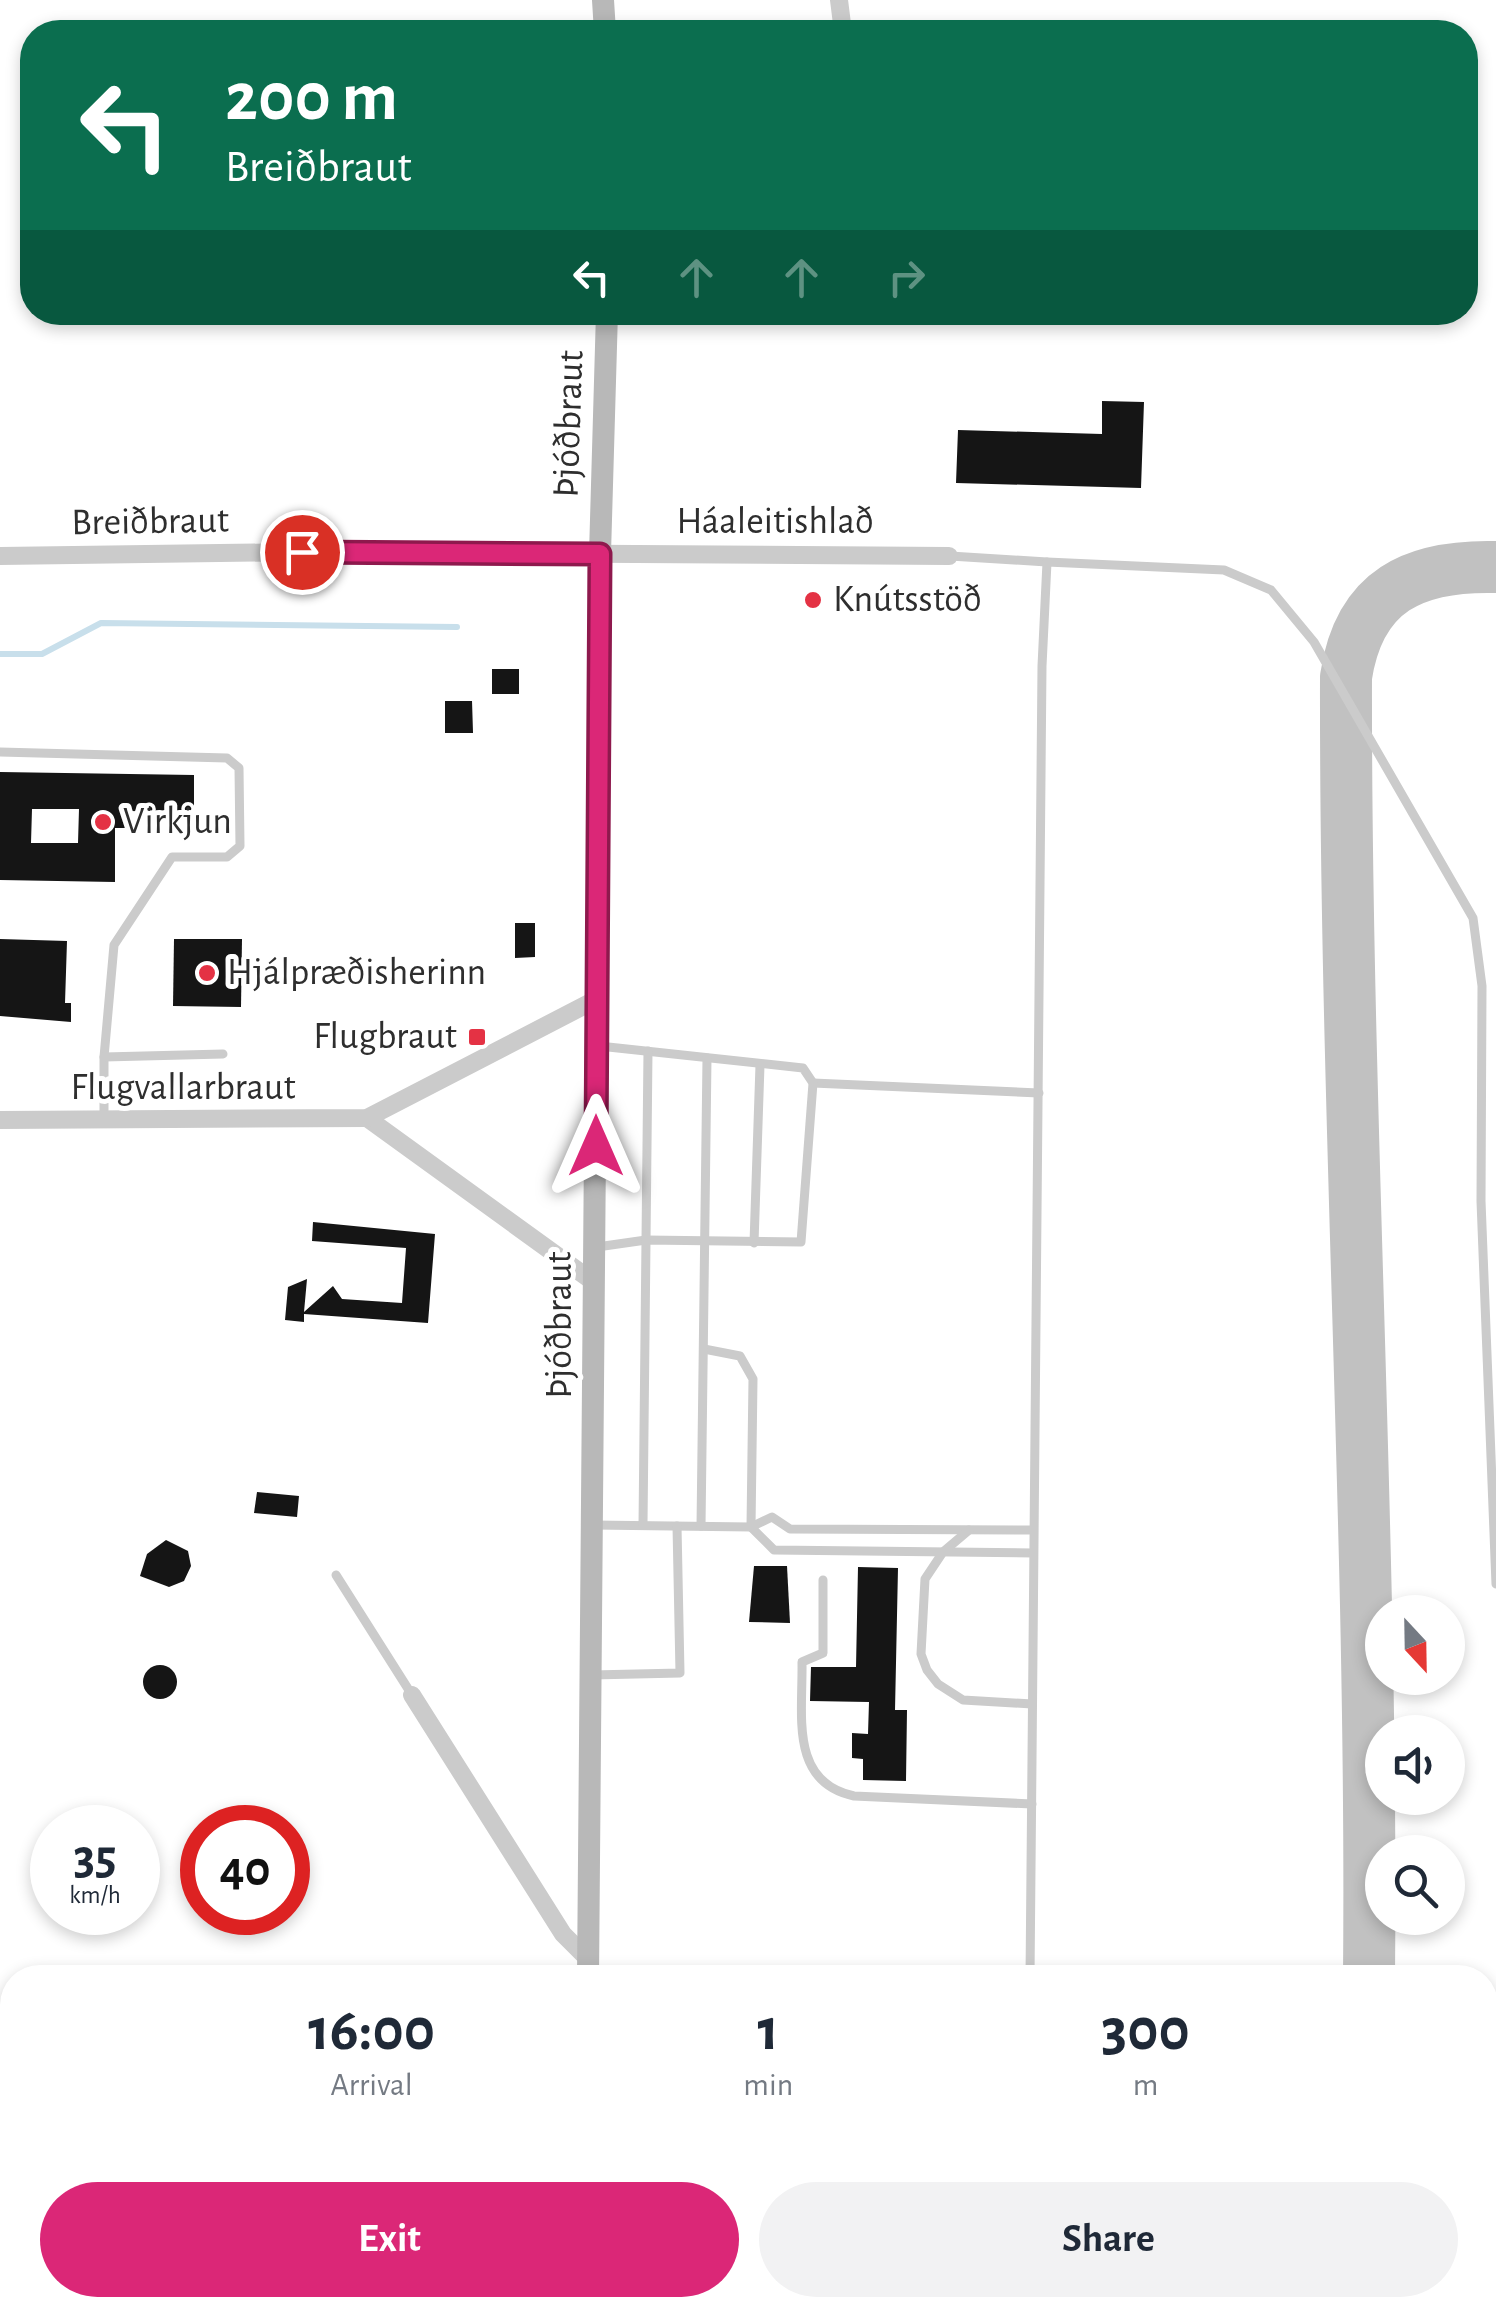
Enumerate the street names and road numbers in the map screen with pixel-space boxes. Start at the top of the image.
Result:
street label: Þjóðbraut [547,350,591,498]
street label: Breiðbraut [71,502,229,542]
street label: Háaleitishlað [676,503,874,541]
street label: Flugvallarbraut [70,1069,296,1107]
street label: Þjóðbraut [541,1251,579,1399]

